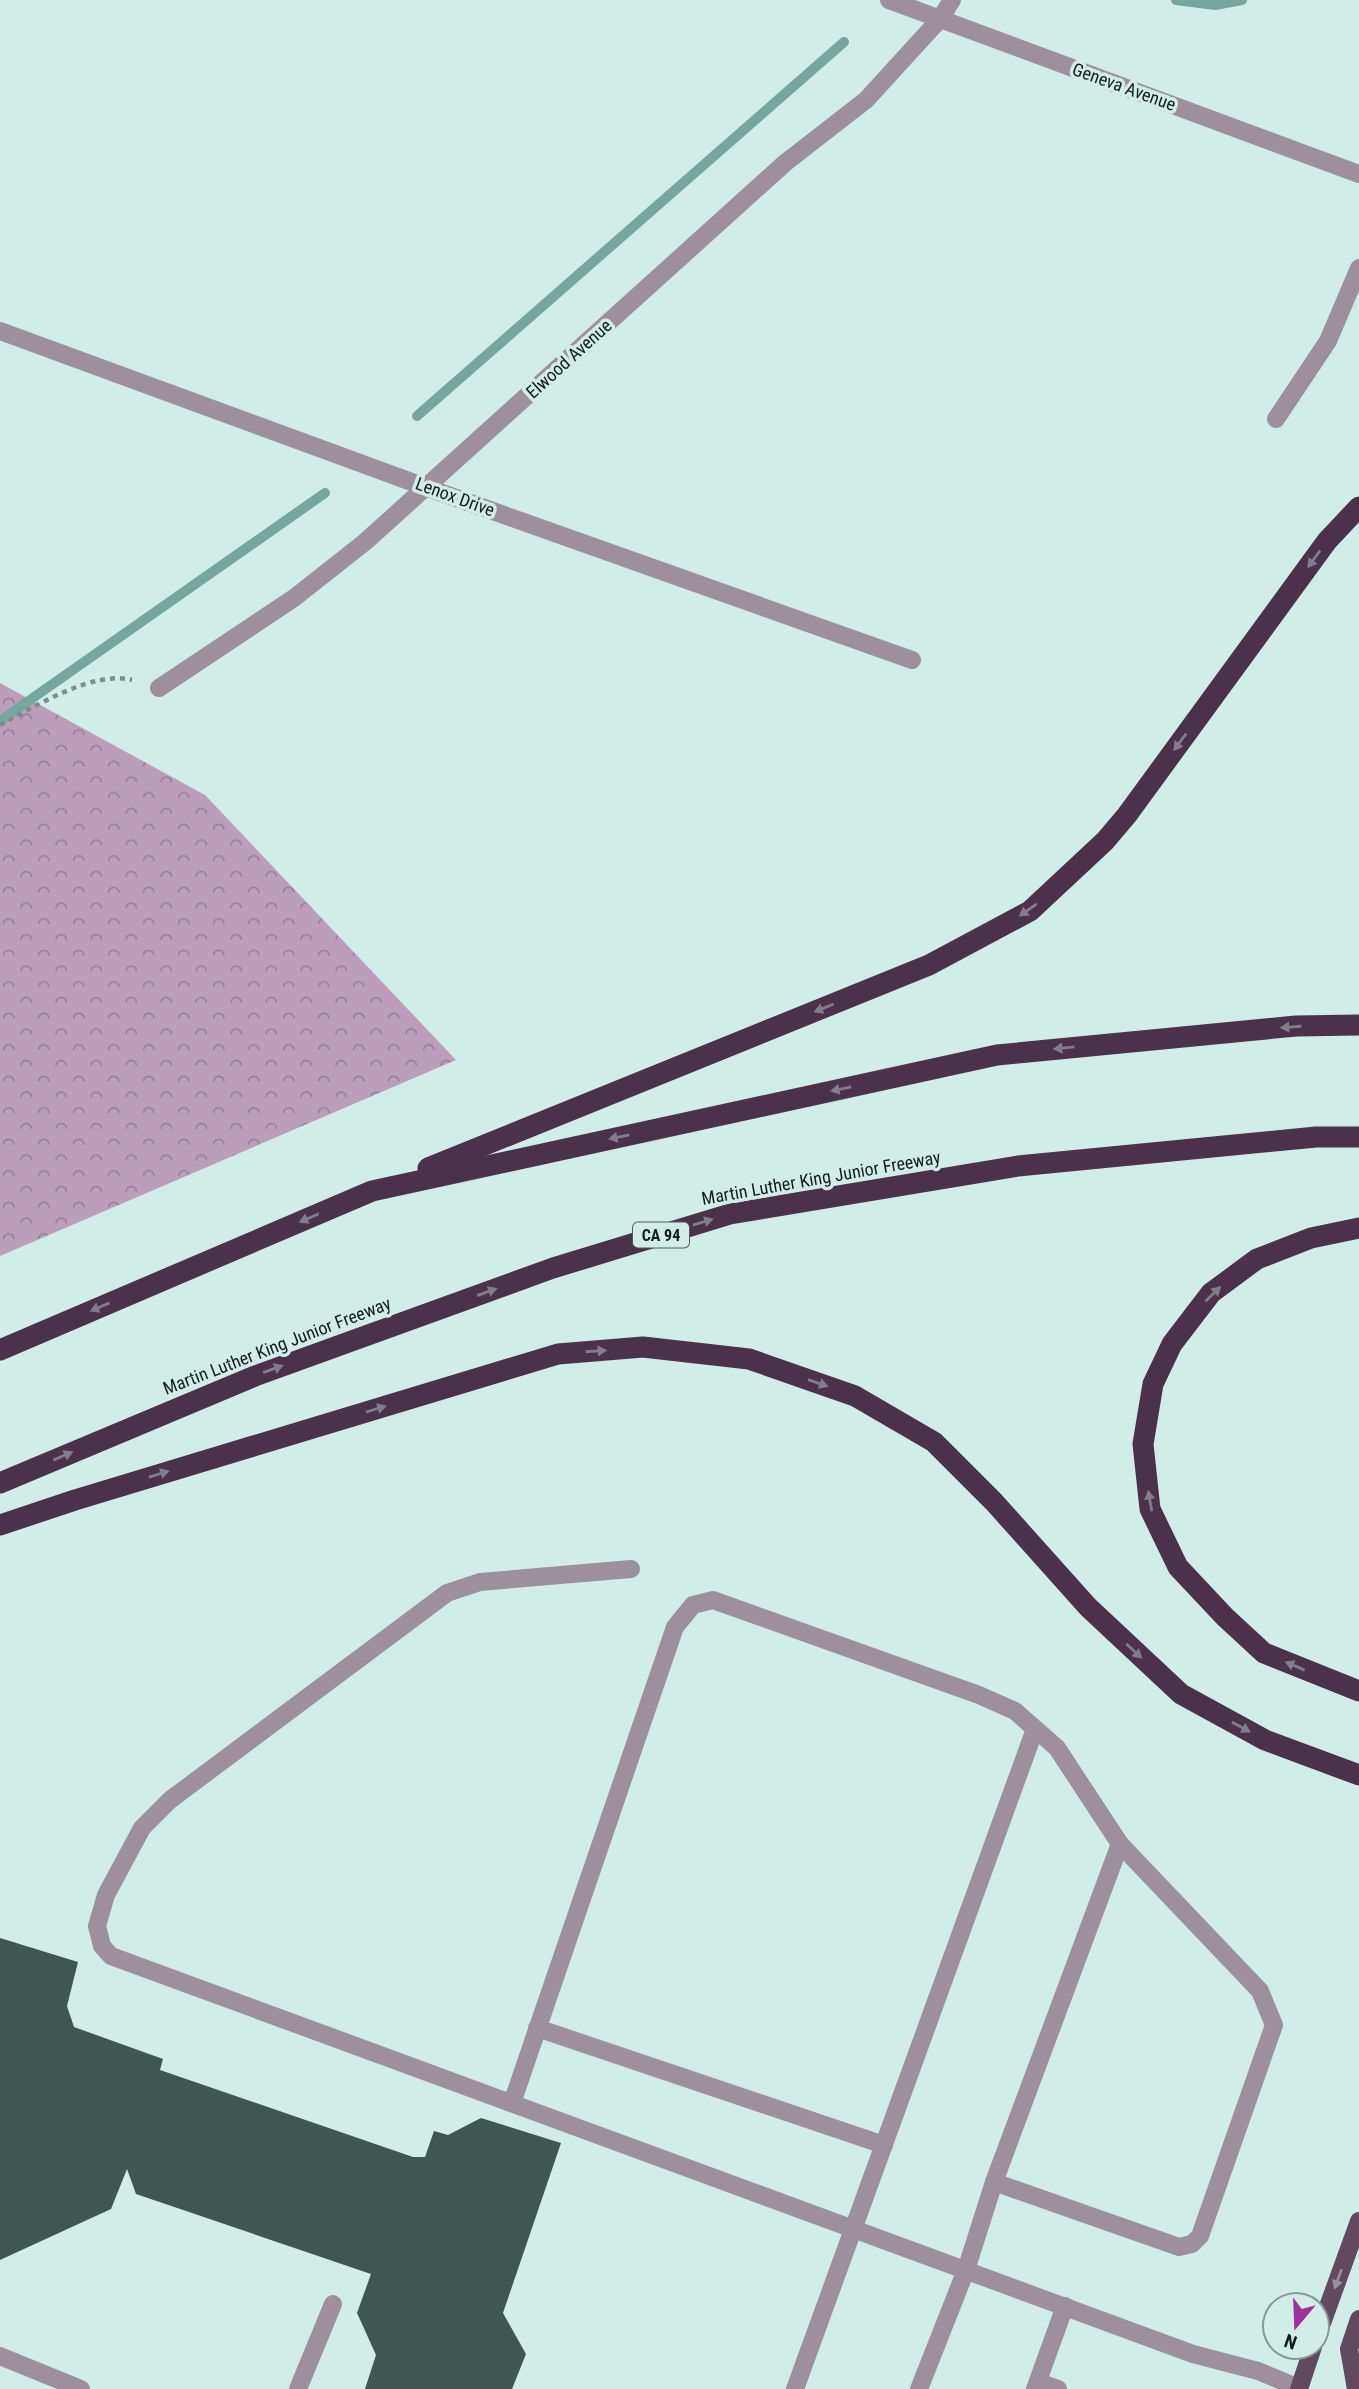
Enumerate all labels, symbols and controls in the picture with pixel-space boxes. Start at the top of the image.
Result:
street label: Geneva Avenue [1070,58,1179,115]
street label: Elwood Avenue [522,315,616,402]
street label: Lenox Drive [413,473,498,521]
one-way arrow [1307,549,1322,567]
one-way arrow [1173,733,1188,751]
one-way arrow [1019,903,1037,917]
one-way arrow [813,1002,834,1013]
one-way arrow [1280,1022,1302,1033]
one-way arrow [1053,1043,1075,1054]
one-way arrow [830,1083,852,1094]
one-way arrow [607,1132,629,1143]
street label: Martin Luther King Junior Freeway [700,1146,943,1209]
one-way arrow [299,1213,320,1224]
one-way arrow [693,1217,714,1227]
road number: CA 94 [633,1222,689,1247]
one-way arrow [476,1286,497,1297]
one-way arrow [1204,1286,1221,1302]
street label: Martin Luther King Junior Freeway [160,1292,394,1399]
one-way arrow [90,1302,111,1313]
one-way arrow [585,1345,607,1356]
one-way arrow [263,1363,284,1374]
one-way arrow [808,1378,829,1389]
one-way arrow [366,1403,387,1413]
one-way arrow [53,1451,74,1462]
one-way arrow [148,1469,169,1479]
one-way arrow [1144,1490,1155,1512]
one-way arrow [1125,1642,1142,1658]
one-way arrow [1285,1660,1306,1671]
one-way arrow [1231,1721,1251,1733]
one-way arrow [1332,2269,1343,2290]
north arrow [1261,2291,1331,2361]
text: N [1281,2329,1300,2354]

